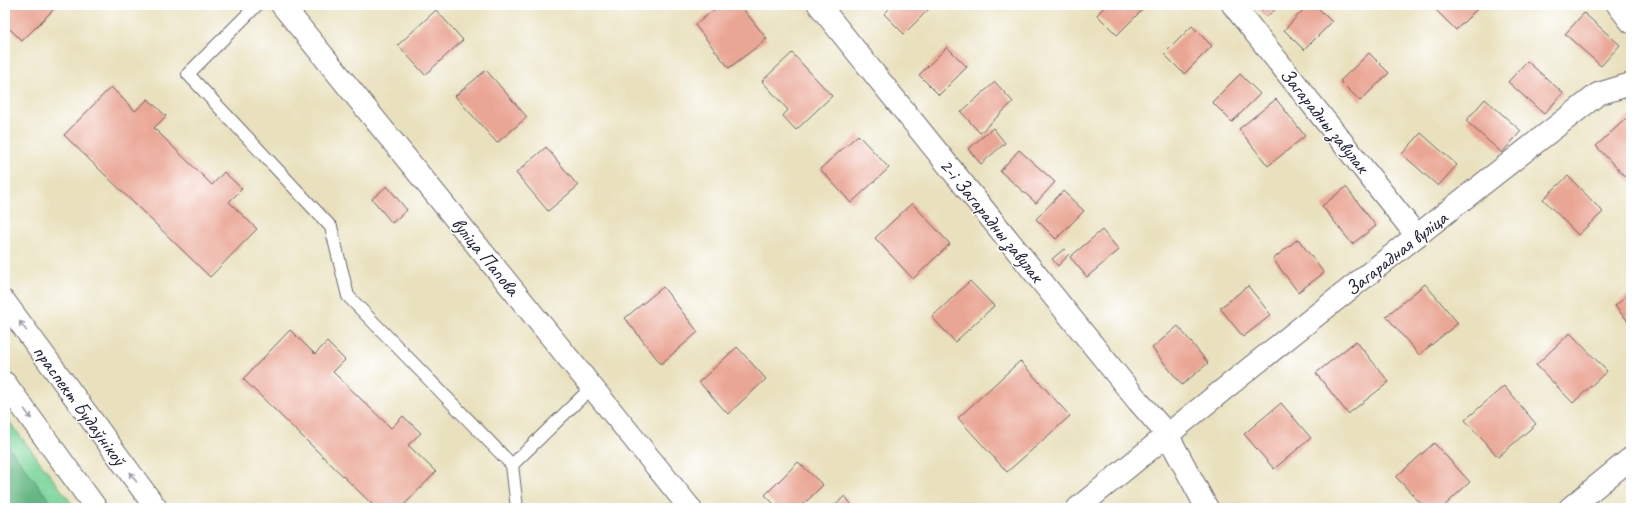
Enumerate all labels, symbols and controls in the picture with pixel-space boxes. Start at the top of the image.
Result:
street label: Загарадны завулак [1274,63,1376,180]
street label: 2-і Загарадны завулак [933,153,1050,289]
street label: Загарадная вуліца [1340,205,1454,301]
street label: вуліца Папова [446,212,526,302]
one-way arrow [19,321,27,332]
street label: праспект Будаўнікоў [28,340,133,472]
one-way arrow [24,409,32,420]
one-way arrow [129,471,137,482]

